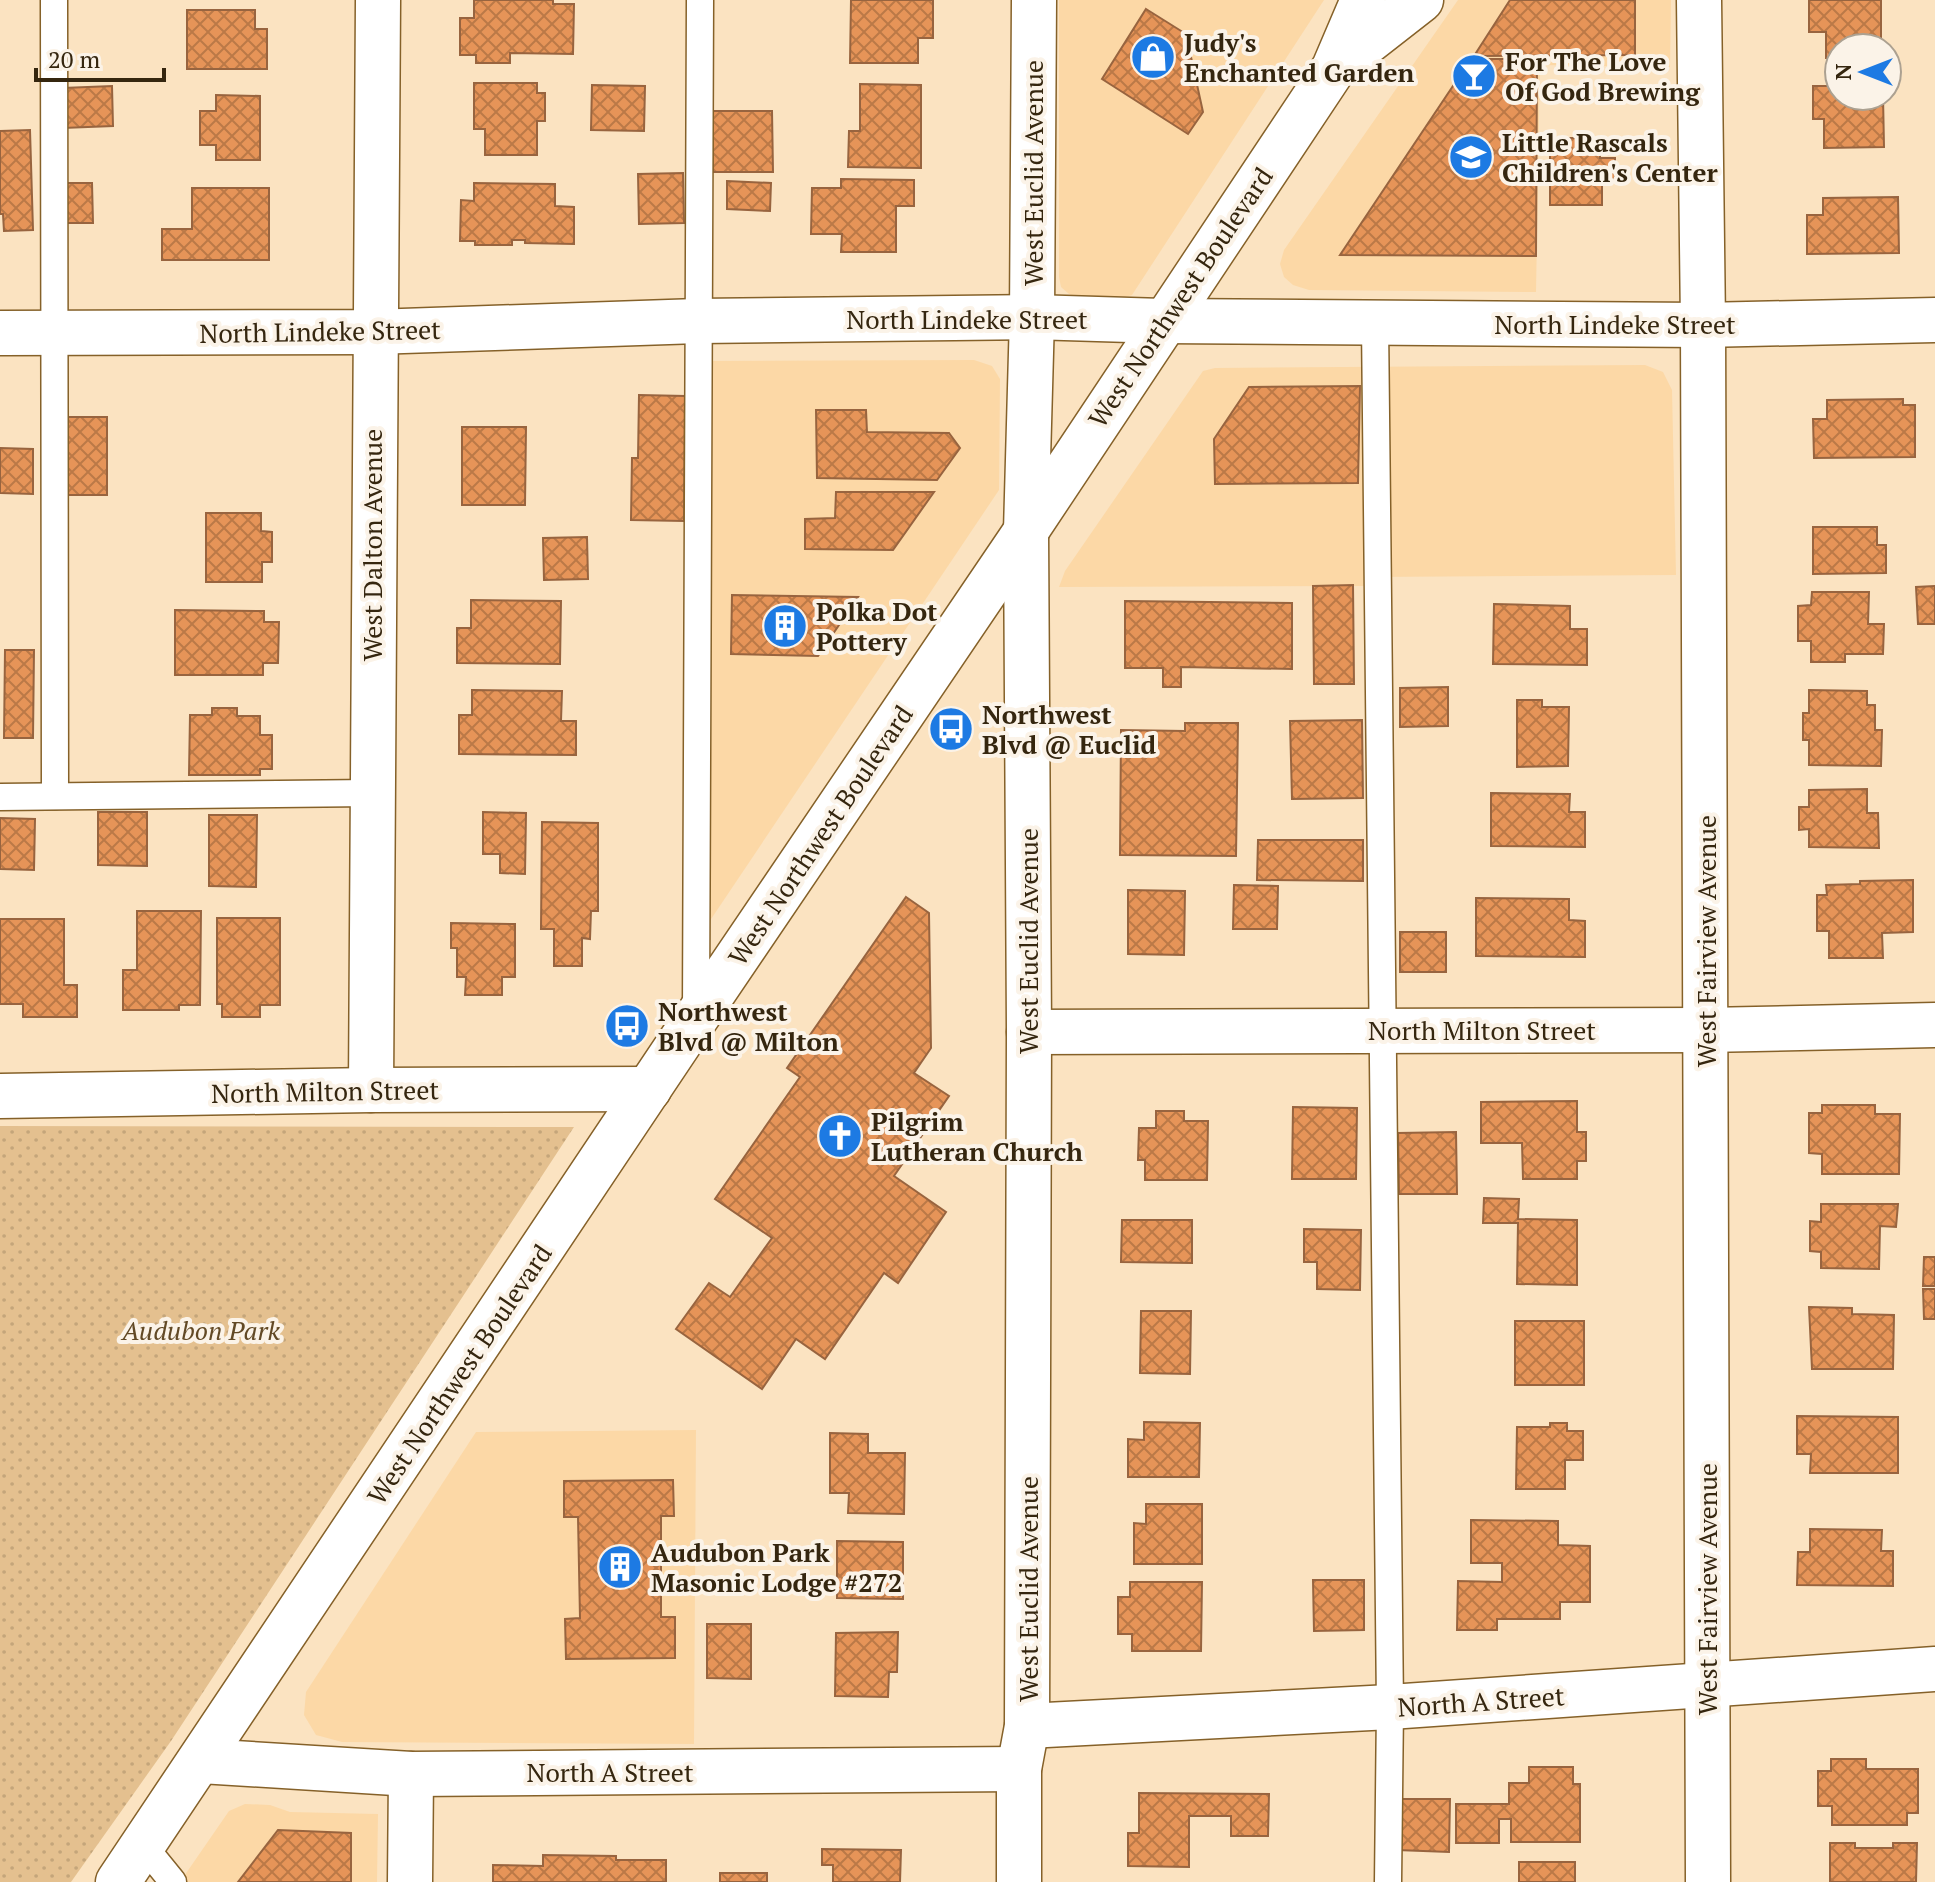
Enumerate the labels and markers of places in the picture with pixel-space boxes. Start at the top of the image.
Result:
place label: Judy's Enchanted Garden [1184,25,1414,89]
shop icon: Judy's Enchanted Garden [1129,33,1177,81]
place label: For The Love Of God Brewing [1505,44,1701,108]
bar icon: For The Love Of God Brewing [1450,52,1498,100]
place label: Little Rascals Children's Center [1502,125,1718,189]
school or university icon: Little Rascals Children's Center [1447,133,1495,181]
place label: Polka Dot Pottery [816,594,938,658]
building icon: Polka Dot Pottery [761,602,809,650]
place label: Northwest Blvd @ Euclid [982,697,1157,761]
bus stop icon: Northwest Blvd @ Euclid [927,705,975,753]
place label: Northwest Blvd @ Milton [658,994,839,1058]
bus stop icon: Northwest Blvd @ Milton [603,1002,651,1050]
place label: Pilgrim Lutheran Church [871,1104,1083,1168]
church icon: Pilgrim Lutheran Church [816,1112,864,1160]
place label: Audubon Park Masonic Lodge #272 [651,1535,902,1599]
building icon: Audubon Park Masonic Lodge #272 [596,1543,644,1591]

